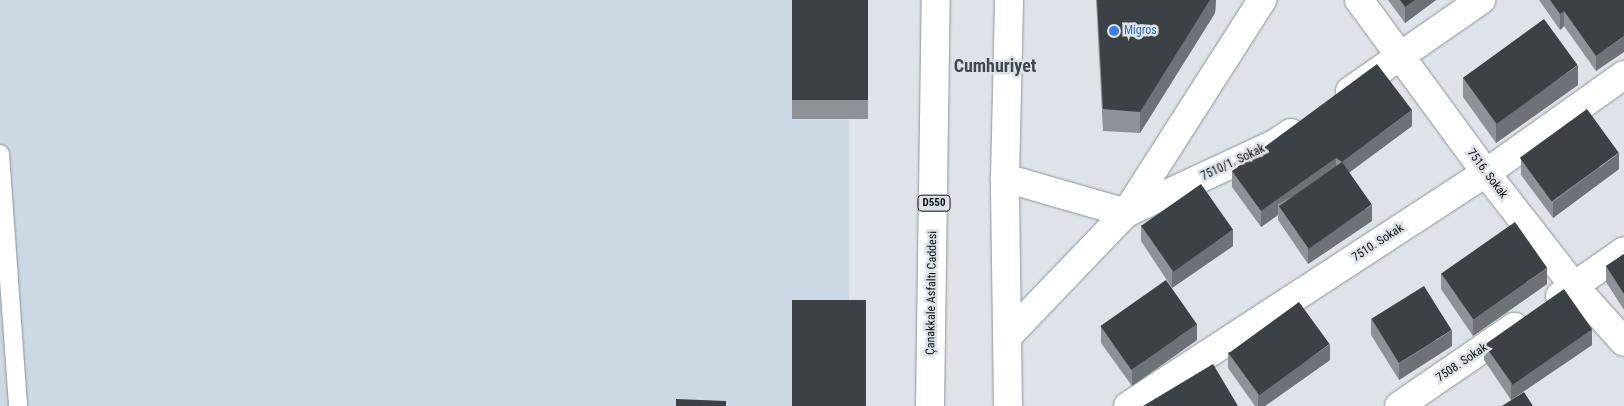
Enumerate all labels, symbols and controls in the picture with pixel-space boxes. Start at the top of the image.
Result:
place label: Migros [1124,24,1157,38]
marker: Migros [1108,25,1120,37]
district label: Cumhuriyet [954,55,1036,77]
street label: 7510/1. Sokak [1199,142,1267,184]
street label: 7516. Sokak [1464,146,1510,202]
road number: D550 [916,194,952,212]
street label: 7510. Sokak [1350,221,1406,265]
street label: Çanakkale Asfaltı Caddesi [924,231,940,355]
street label: 7508. Sokak [1434,341,1490,385]

